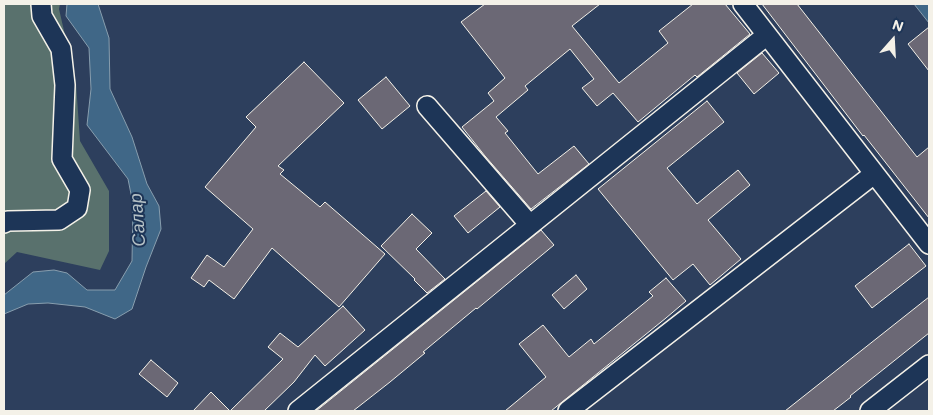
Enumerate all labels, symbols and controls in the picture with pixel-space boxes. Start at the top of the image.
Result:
north arrow [868,15,918,65]
text: N [890,15,906,36]
water label: Салар [125,193,151,247]

